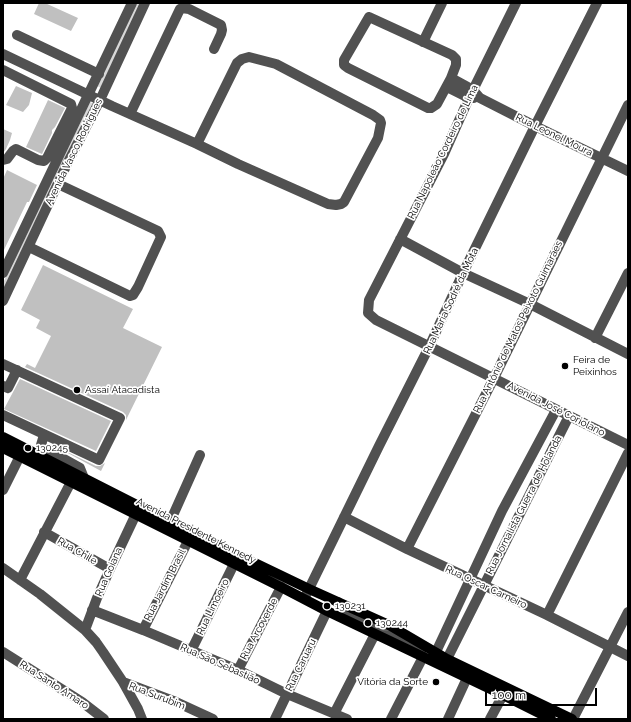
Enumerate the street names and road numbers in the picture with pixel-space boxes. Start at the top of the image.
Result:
street label: Rua Napoleão Cordeiro de Lima [405,83,481,221]
street label: Avenida Vasco Rodrigues [43,97,105,207]
street label: Rua Leonel Moura [513,111,595,159]
street label: Rua Antônio de Matos Peixoto Guimarães [471,239,565,415]
street label: Rua Maria Sodré da Mota [421,246,481,356]
street label: Avenida José Coriolano [505,379,607,439]
street label: Rua Jornalista Guerra de Holanda [484,433,564,577]
street label: Avenida Presidente Kennedy [134,495,258,567]
street label: Rua Chile [55,535,99,567]
street label: Rua Goiana [93,546,125,598]
street label: Rua Jardim Brasil [142,547,188,623]
street label: Rua Oscar Carneiro [443,563,529,611]
street label: Rua Limoeiro [194,577,232,637]
street label: Rua Arcoverde [238,596,280,662]
street label: Rua Caruaru [283,637,319,693]
street label: Rua São Sebastião [178,641,262,687]
street label: Rua Santo Amaro [17,658,91,712]
street label: Rua Surubim [127,680,187,712]

